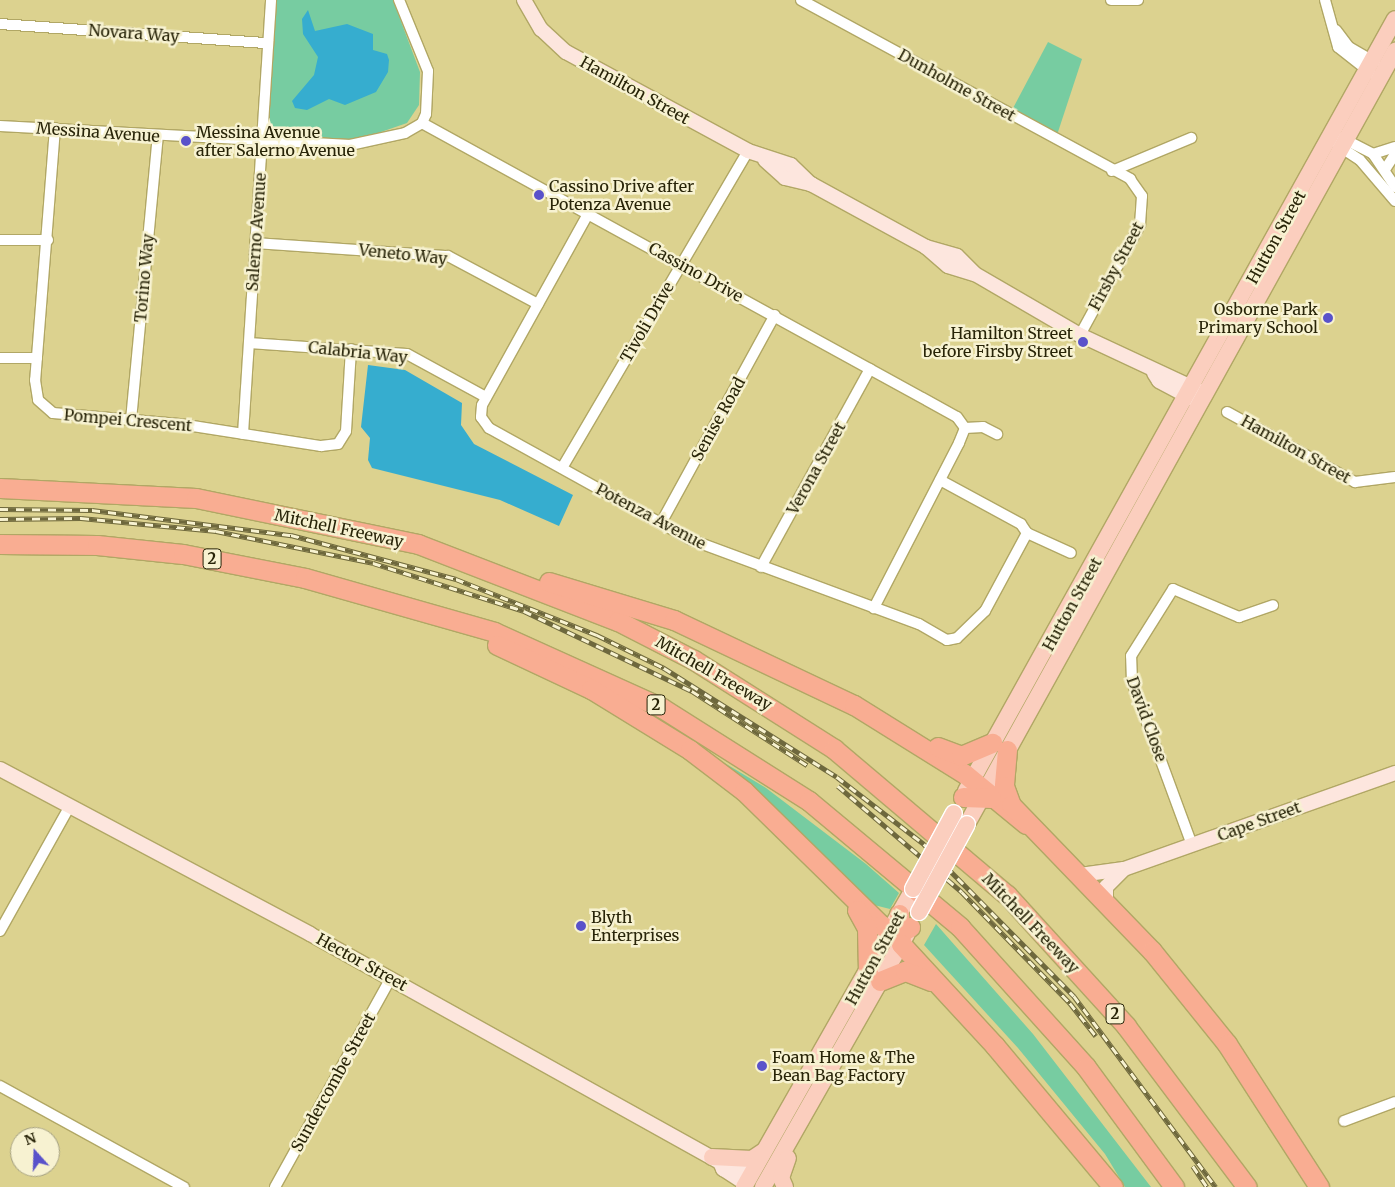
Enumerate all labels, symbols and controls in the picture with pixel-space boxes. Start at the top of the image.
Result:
street label: Novara Way [88,20,180,46]
street label: Dunholme Street [895,45,1019,125]
street label: Hamilton Street [577,52,693,128]
street label: Messina Avenue [35,118,161,146]
place label: Messina Avenue after Salerno Avenue [196,122,355,160]
marker: Messina Avenue after Salerno Avenue [180,135,192,147]
street label: Salerno Avenue [242,172,270,292]
place label: Cassino Drive after Potenza Avenue [549,176,694,214]
street label: Hutton Street [1242,187,1310,287]
marker: Cassino Drive after Potenza Avenue [533,189,545,201]
street label: Firsby Street [1085,218,1147,314]
street label: Torino Way [131,233,157,323]
street label: Cassino Drive [645,238,747,306]
street label: Veneto Way [358,240,448,268]
street label: Tivoli Drive [616,278,678,366]
place label: Osborne Park Primary School [1198,299,1318,337]
marker: Osborne Park Primary School [1322,312,1334,324]
place label: Hamilton Street before Firsby Street [923,323,1073,361]
marker: Hamilton Street before Firsby Street [1077,336,1089,348]
street label: Calabria Way [307,337,409,367]
street label: Senise Road [687,374,749,464]
street label: Pompei Crescent [63,405,193,435]
street label: Hamilton Street [1238,411,1354,487]
street label: Verona Street [783,418,849,518]
street label: Potenza Avenue [593,479,709,553]
street label: Mitchell Freeway [273,505,405,551]
road number: 2 [202,546,222,572]
street label: Hutton Street [1038,554,1106,654]
street label: Mitchell Freeway [652,632,776,714]
street label: David Close [1123,674,1171,764]
road number: 2 [646,692,666,718]
street label: Cape Street [1215,797,1303,845]
street label: Mitchell Freeway [978,869,1084,977]
place label: Blyth Enterprises [591,907,679,945]
street label: Hutton Street [841,908,909,1008]
marker: Blyth Enterprises [575,920,587,932]
street label: Hector Street [313,929,411,995]
road number: 2 [1105,1002,1125,1026]
street label: Sundercombe Street [287,1009,379,1155]
place label: Foam Home & The Bean Bag Factory [772,1047,915,1085]
marker: Foam Home & The Bean Bag Factory [756,1060,768,1072]
north arrow [10,1127,60,1177]
text: N [22,1128,38,1149]

